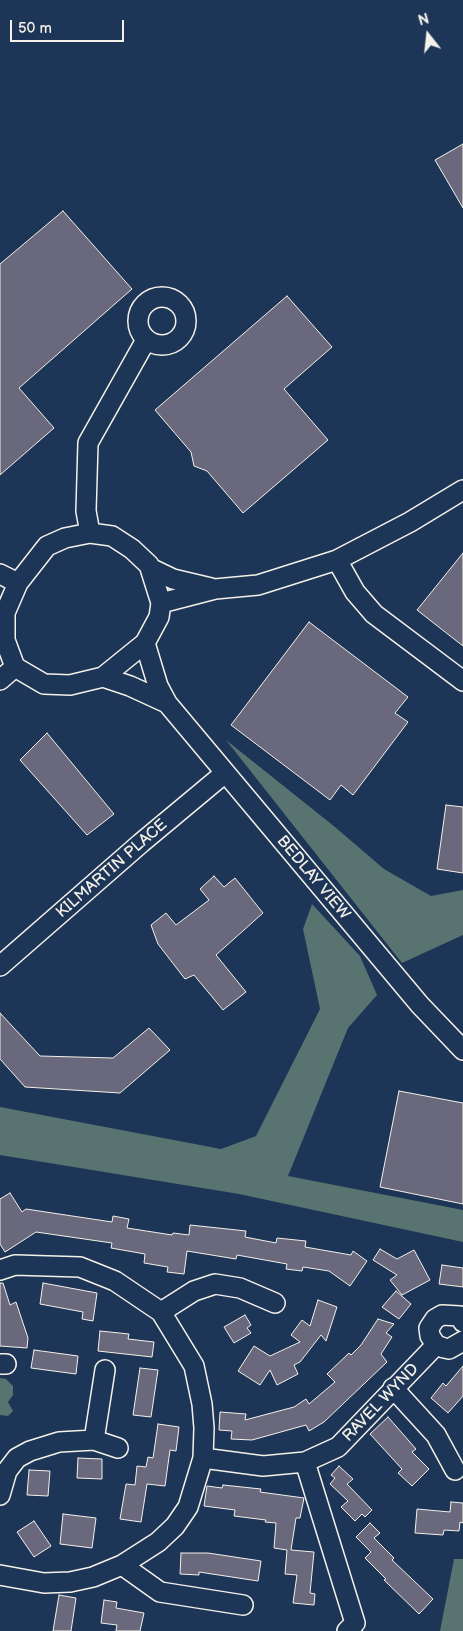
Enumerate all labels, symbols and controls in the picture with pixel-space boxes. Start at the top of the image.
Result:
scale bar [12,10,126,42]
north arrow [403,10,453,60]
text: N [416,10,431,30]
text: 50 m [18,19,52,38]
street label: KILMARTIN PLACE [53,816,171,922]
street label: BEDLAY VIEW [272,832,354,924]
street label: RAVEL WYND [339,1360,423,1446]

